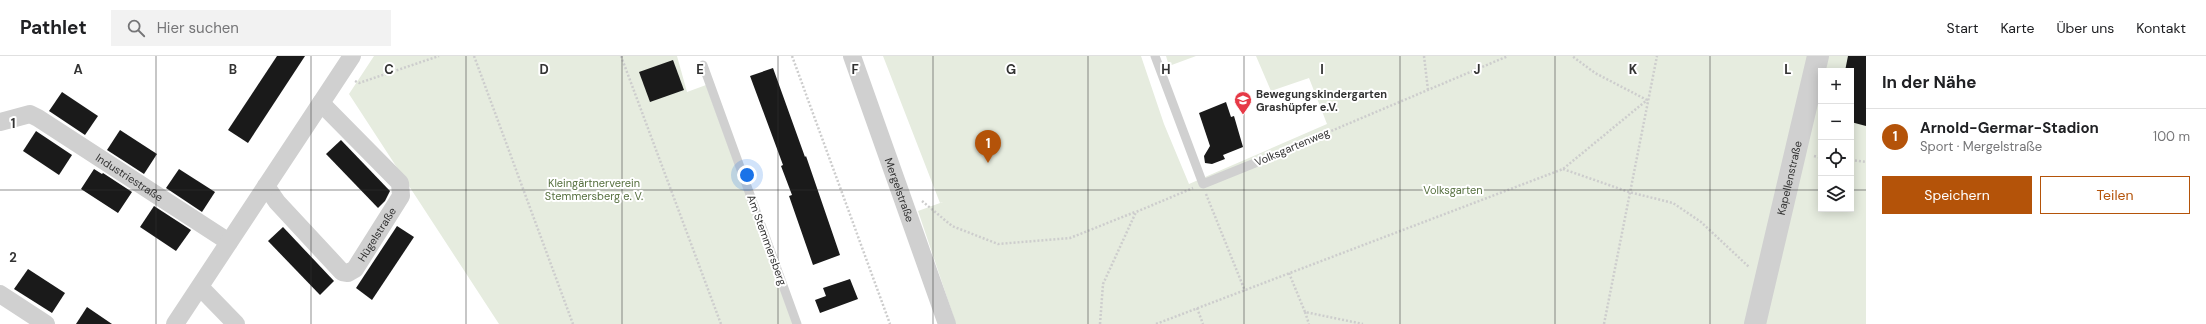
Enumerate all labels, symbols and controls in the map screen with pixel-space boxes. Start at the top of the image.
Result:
search box [111,10,391,46]
text: Pathlet [20,15,87,40]
icon: search [125,17,147,39]
text: Hier suchen [157,18,239,38]
text: Start [1947,19,1978,37]
text: Karte [2000,19,2034,37]
text: Über uns [2056,19,2114,37]
text: Kontakt [2136,19,2186,37]
text: A [73,61,83,78]
text: B [229,61,237,78]
text: C [384,61,394,78]
text: D [539,61,549,78]
text: E [696,61,704,78]
text: F [851,61,859,78]
text: G [1006,61,1016,78]
text: H [1161,61,1171,78]
text: I [1320,61,1324,78]
text: J [1473,61,1481,78]
text: K [1629,61,1638,78]
text: L [1784,61,1792,78]
map controls [1818,68,1854,212]
button: + [1818,68,1854,104]
text: In der Nähe [1882,71,1977,93]
place label: Bewegungskindergarten Grashüpfer e.V. [1256,87,1387,114]
school or university icon: Bewegungskindergarten Grashüpfer e.V. [1233,90,1253,115]
button: − [1818,104,1854,140]
text: 1 [11,115,15,132]
text: Arnold-Germar-Stadion [1920,118,2099,138]
street label: Volksgartenweg [1253,125,1331,169]
text: 1 [1893,128,1897,145]
text: 100 m [2153,128,2190,145]
pin: 1 [975,130,1001,163]
text: Sport · Mergelstraße [1920,138,2042,155]
street label: Kapellenstraße [1774,139,1805,216]
button: locate [1818,140,1854,176]
street label: Industriestraße [93,150,166,204]
street label: Mergelstraße [882,156,917,224]
your location [737,165,757,185]
park label: Kleingärtnerverein Stemmersberg e. V. [545,176,643,203]
button: layers [1818,176,1854,212]
button: Speichern [1882,176,2032,214]
button: Teilen [2040,176,2190,214]
park label: Volksgarten [1423,183,1483,197]
street label: Am Stemmersberg [744,193,790,287]
street label: Hügelstraße [355,205,399,264]
text: 2 [9,249,17,266]

